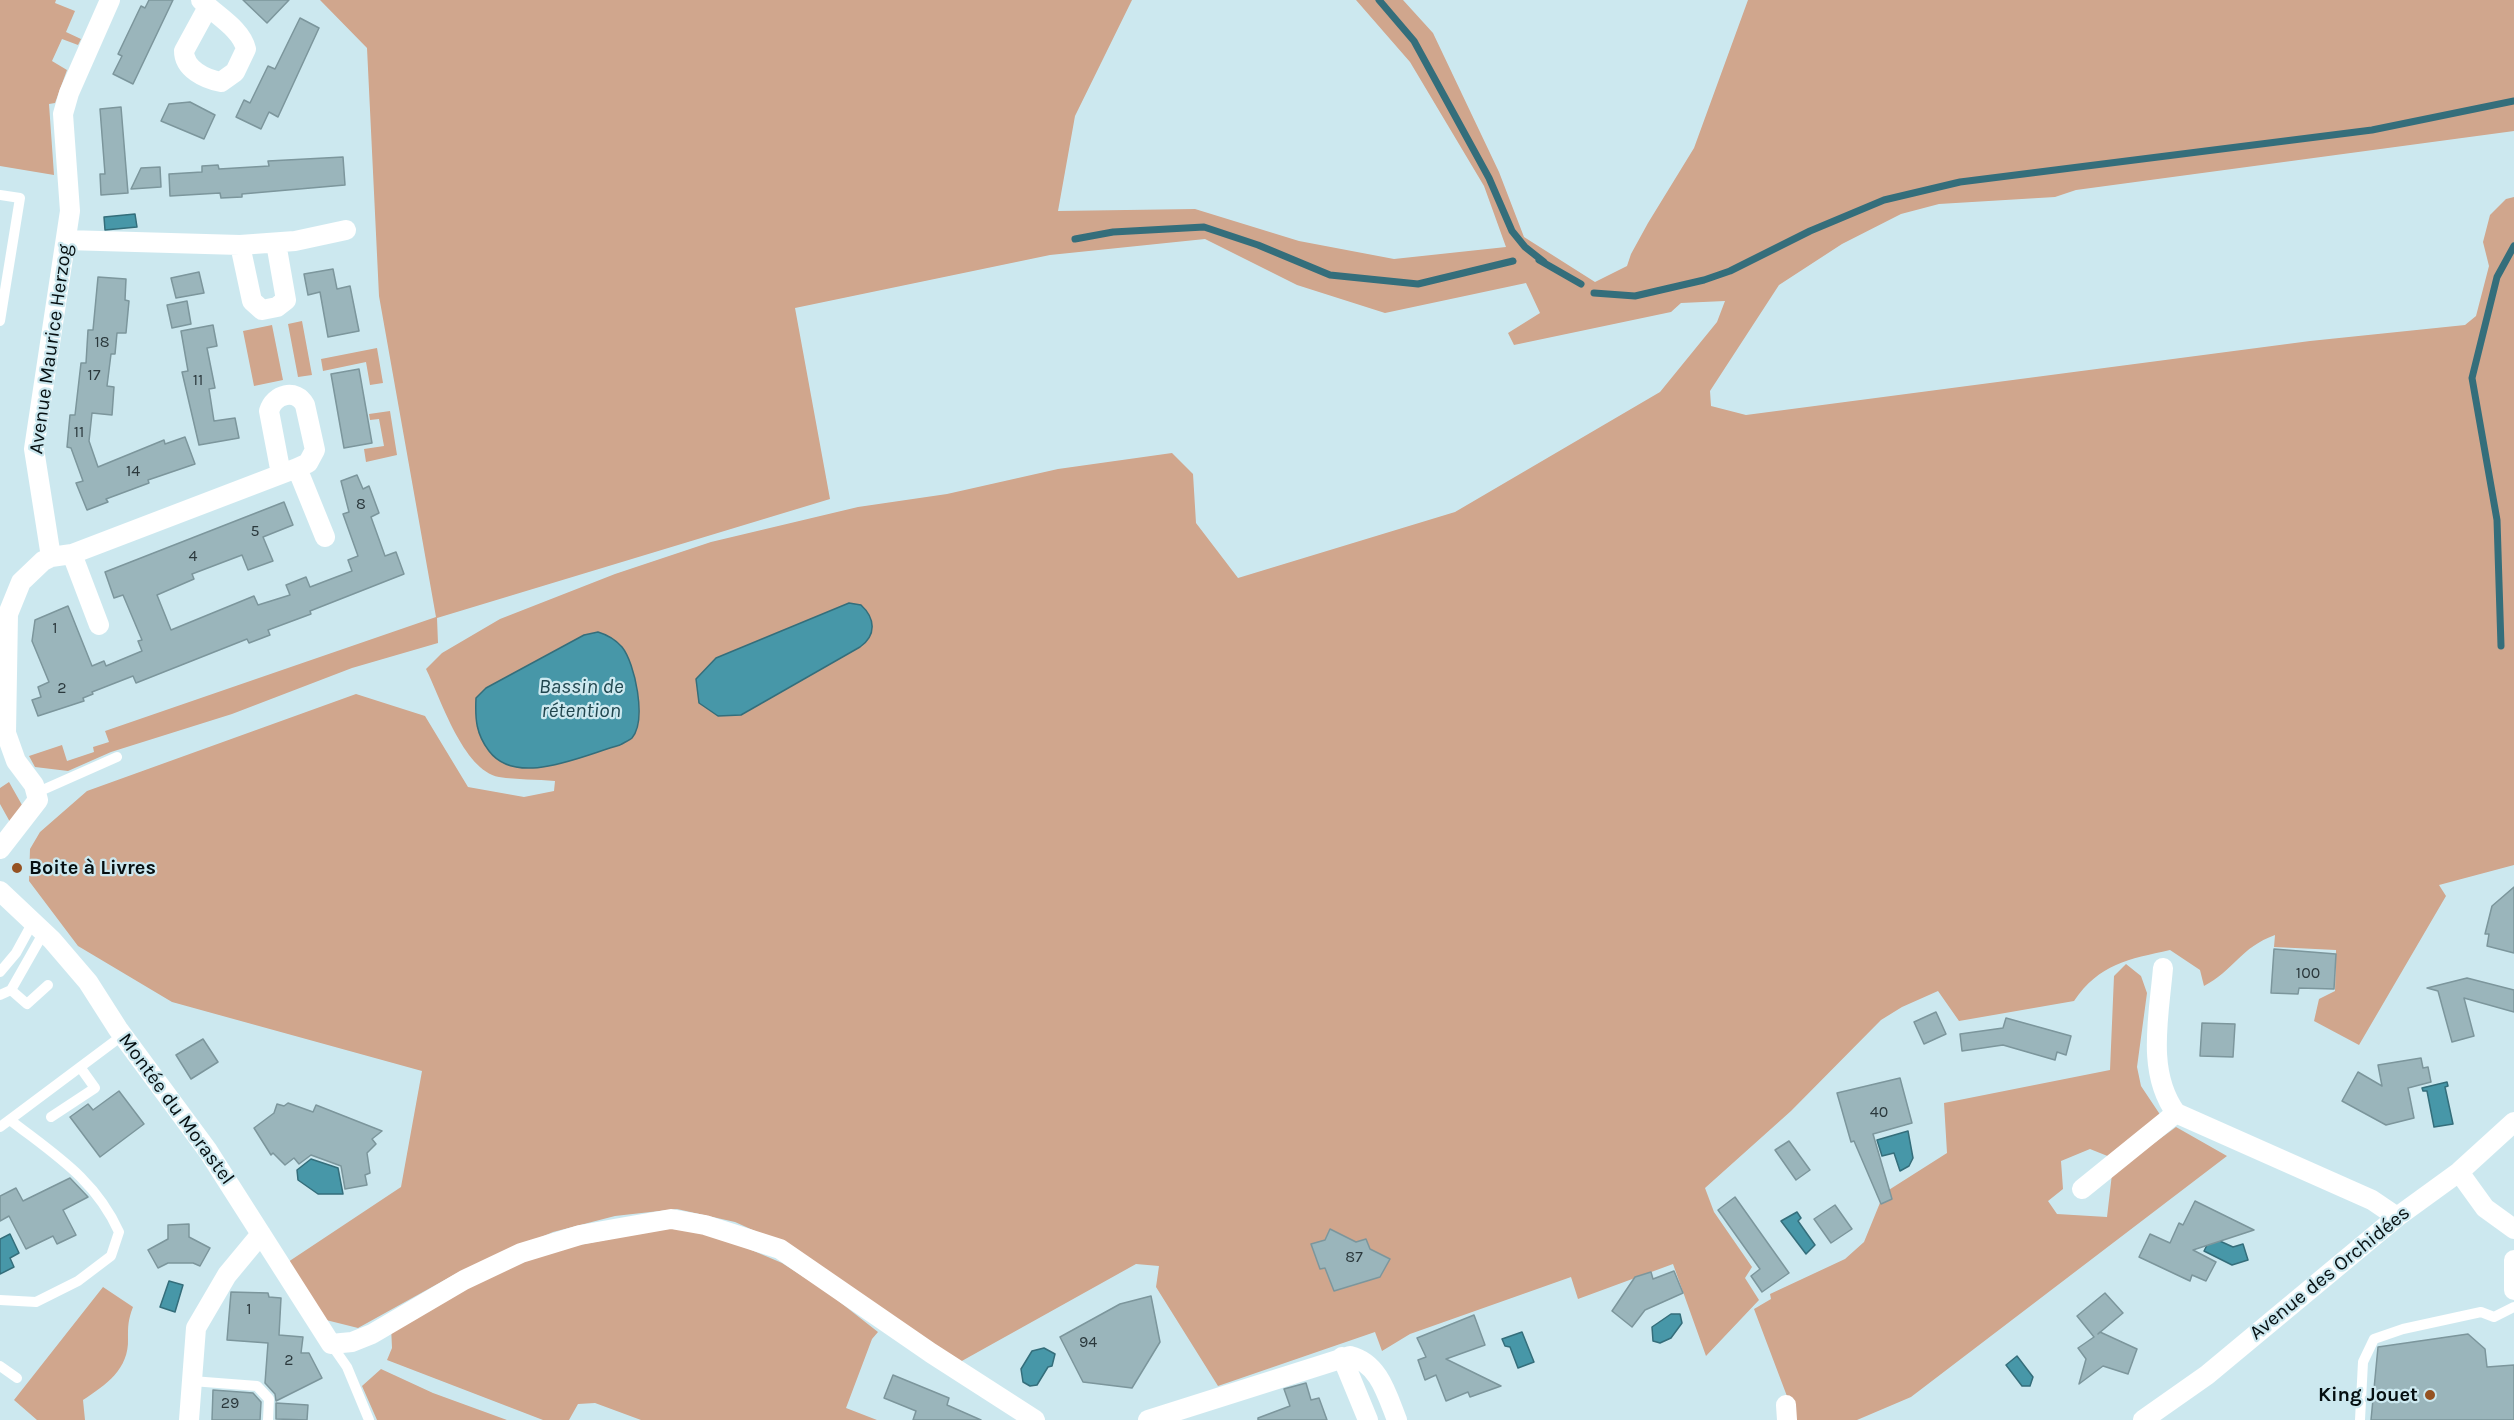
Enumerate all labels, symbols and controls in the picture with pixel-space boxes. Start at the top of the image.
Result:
street label: Avenue Maurice Herzog [24,242,78,456]
house number: 18 [94,332,110,352]
house number: 17 [88,365,100,385]
house number: 11 [193,370,203,390]
house number: 11 [74,422,84,442]
house number: 14 [126,461,140,481]
house number: 8 [356,494,366,514]
house number: 5 [250,521,260,541]
house number: 4 [189,546,197,566]
house number: 1 [52,618,58,638]
water label: Bassin de rétention [539,674,623,724]
house number: 2 [57,678,67,698]
place label: Boite à Livres [29,856,156,880]
marker: Boite à Livres [10,861,24,875]
house number: 100 [2296,963,2320,983]
street label: Montée du Morastel [113,1029,239,1189]
house number: 40 [1870,1102,1888,1122]
street label: Avenue des Orchidées [2245,1201,2415,1345]
house number: 87 [1345,1247,1363,1267]
house number: 1 [246,1299,252,1319]
house number: 94 [1079,1332,1097,1352]
house number: 2 [284,1350,294,1370]
place label: King Jouet [2318,1383,2418,1407]
marker: King Jouet [2423,1388,2437,1402]
house number: 29 [221,1393,239,1413]

